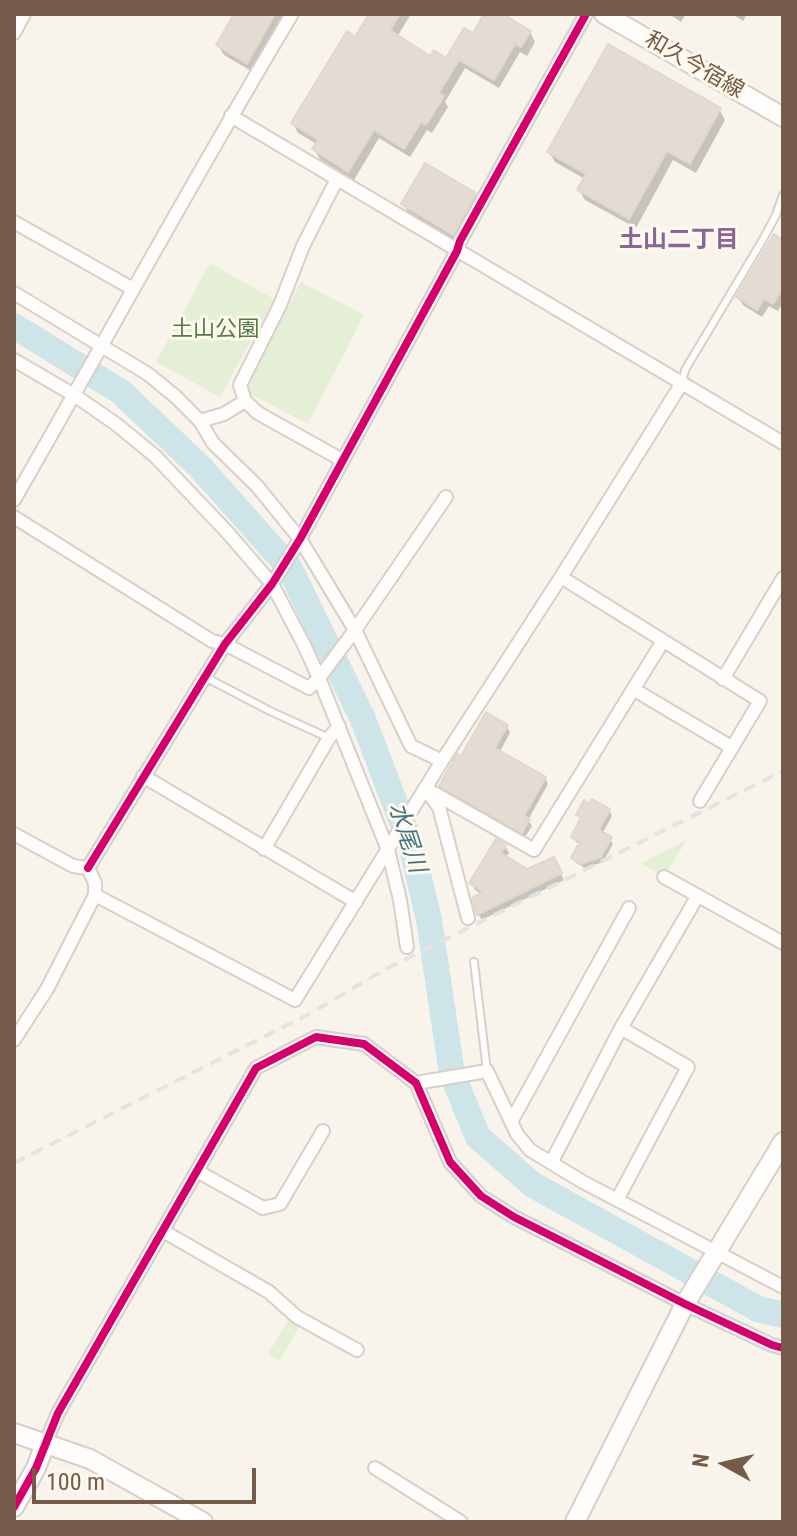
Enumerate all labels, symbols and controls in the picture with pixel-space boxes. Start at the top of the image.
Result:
street label: 和久今宿線 [640,27,748,105]
district label: 土山二丁目 [619,227,739,255]
park label: 土山公園 [171,317,259,343]
water label: 水尾川 [381,799,431,877]
north arrow [685,1424,765,1504]
scale bar [36,1452,260,1502]
text: N [687,1452,714,1469]
text: 100 m [46,1468,105,1496]

